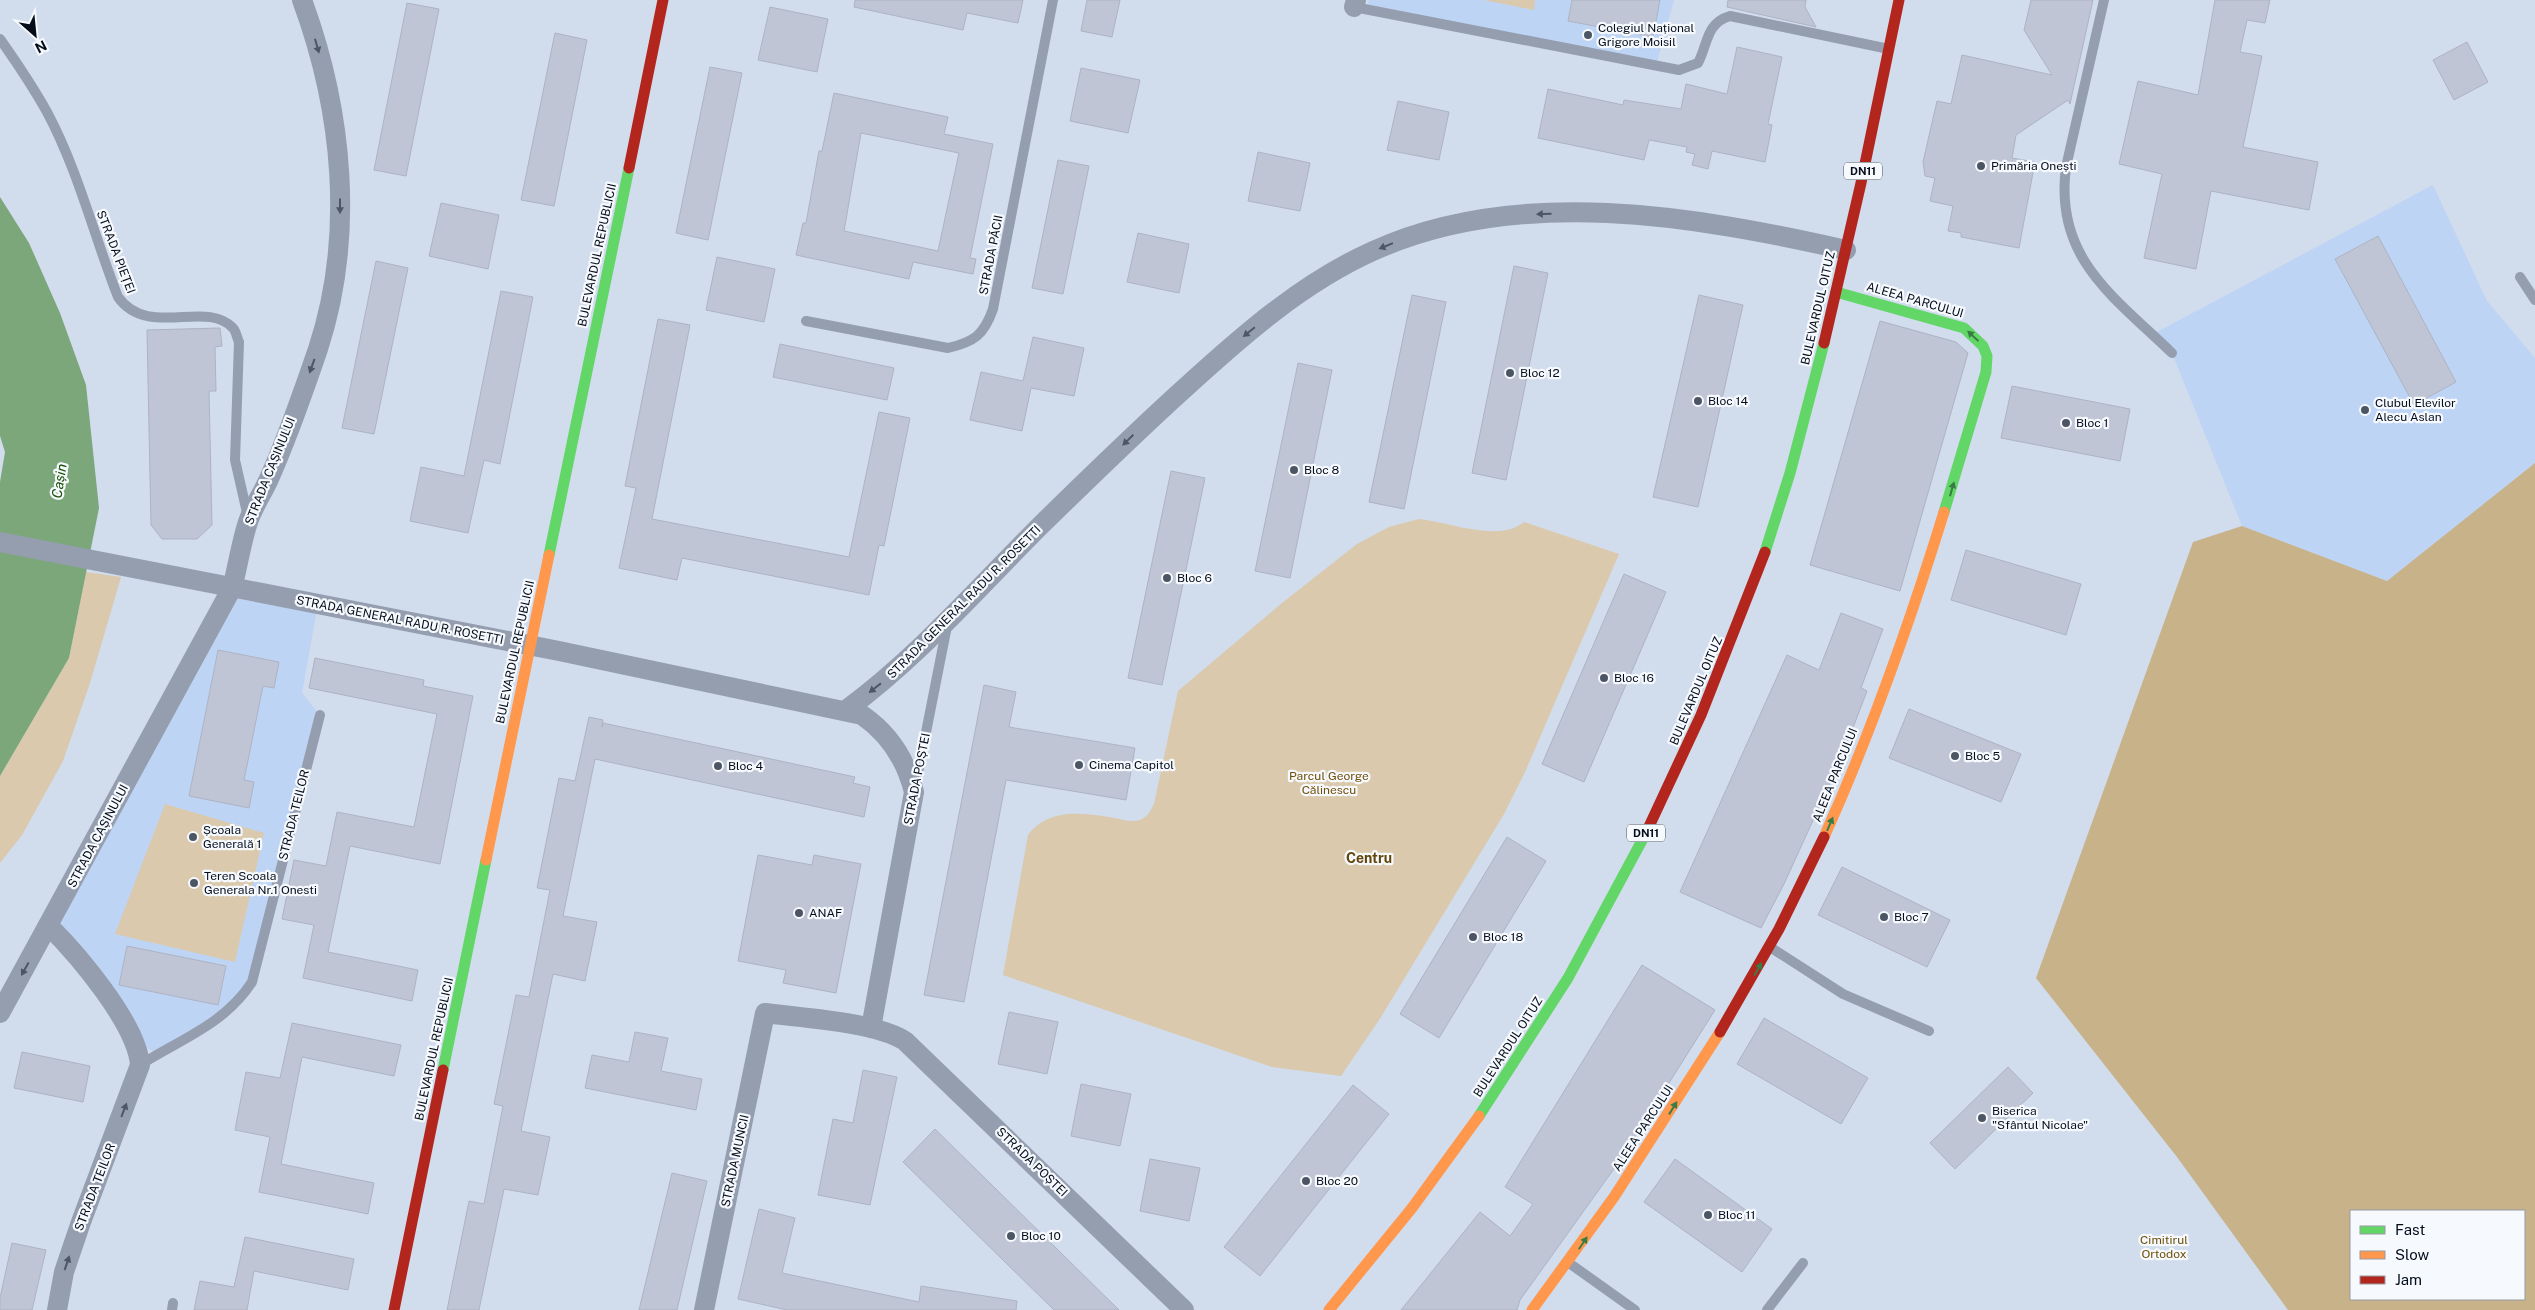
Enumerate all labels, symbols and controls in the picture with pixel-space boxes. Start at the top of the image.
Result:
north arrow [10,10,60,60]
place label: Colegiul Național Grigore Moisil [1598,21,1695,49]
marker: Colegiul Național Grigore Moisil [1582,29,1594,41]
text: N [32,37,49,56]
one-way arrow [313,39,321,54]
place label: Primăria Onești [1991,159,2077,173]
marker: Primăria Onești [1975,160,1987,172]
road number: DN11 [1844,162,1882,180]
street label: BULEVARDUL REPUBLICII [575,182,619,328]
one-way arrow [336,199,344,215]
street label: STRADA PIEȚEI [94,209,138,295]
one-way arrow [1536,210,1552,218]
street label: STRADA PĂCII [976,214,1006,296]
one-way arrow [1379,242,1393,250]
street label: BULEVARDUL OITUZ [1798,249,1838,366]
street label: ALEEA PARCULUI [1865,279,1965,321]
one-way arrow [1243,326,1255,337]
one-way arrow [1968,330,1980,342]
one-way arrow [308,358,315,373]
place label: Bloc 12 [1520,366,1560,380]
marker: Bloc 12 [1504,367,1516,379]
place label: Bloc 14 [1708,394,1748,408]
marker: Bloc 14 [1692,395,1704,407]
place label: Clubul Elevilor Alecu Aslan [2375,396,2456,424]
marker: Clubul Elevilor Alecu Aslan [2359,404,2371,416]
street label: STRADA CAȘINULUI [242,415,298,527]
place label: Bloc 1 [2076,416,2108,430]
marker: Bloc 1 [2060,417,2072,429]
one-way arrow [1122,434,1134,446]
water label: Cașin [48,462,70,499]
place label: Bloc 8 [1304,463,1340,477]
marker: Bloc 8 [1288,464,1300,476]
one-way arrow [1948,481,1956,496]
street label: STRADA GENERAL RADU R. ROSETTI [885,523,1043,681]
place label: Bloc 6 [1177,571,1212,585]
marker: Bloc 6 [1161,572,1173,584]
street label: BULEVARDUL REPUBLICII [493,579,537,725]
street label: STRADA GENERAL RADU R. ROSETTI [295,593,505,647]
street label: BULEVARDUL OITUZ [1667,634,1725,747]
place label: Bloc 16 [1614,671,1654,685]
marker: Bloc 16 [1598,672,1610,684]
one-way arrow [869,683,882,694]
street label: ALEEA PARCULUI [1810,726,1860,824]
street label: STRADA POȘTEI [901,732,933,826]
place label: Bloc 5 [1965,749,2001,763]
marker: Bloc 5 [1949,750,1961,762]
place label: Cinema Capitol [1089,758,1174,772]
place label: Bloc 4 [728,759,764,773]
marker: Cinema Capitol [1073,759,1085,771]
marker: Bloc 4 [712,760,724,772]
street label: STRADA TEILOR [276,768,312,862]
park label: Parcul George Călinescu [1289,769,1369,797]
street label: STRADA CAȘINULUI [65,782,131,890]
one-way arrow [1826,816,1834,831]
place label: Școala Generală 1 [203,823,261,851]
road number: DN11 [1627,824,1665,841]
marker: Școala Generală 1 [187,831,199,843]
district label: Centru [1346,850,1392,866]
place label: Teren Scoala Generala Nr.1 Onesti [204,869,317,897]
marker: Teren Scoala Generala Nr.1 Onesti [188,877,200,889]
place label: ANAF [809,906,842,920]
marker: ANAF [793,907,805,919]
place label: Bloc 7 [1894,910,1929,924]
marker: Bloc 7 [1878,911,1890,923]
place label: Bloc 18 [1483,930,1523,944]
marker: Bloc 18 [1467,931,1479,943]
one-way arrow [20,962,29,975]
one-way arrow [1753,963,1762,976]
street label: BULEVARDUL REPUBLICII [412,976,456,1122]
street label: BULEVARDUL OITUZ [1470,994,1546,1100]
street label: ALEEA PARCULUI [1610,1082,1676,1174]
one-way arrow [1668,1101,1678,1115]
one-way arrow [120,1103,128,1117]
place label: Biserica "Sfântul Nicolae" [1992,1104,2088,1132]
marker: Biserica "Sfântul Nicolae" [1976,1112,1988,1124]
street label: STRADA MUNCII [718,1114,752,1208]
street label: STRADA POȘTEI [994,1125,1070,1199]
street label: STRADA TEILOR [72,1141,118,1233]
place label: Bloc 20 [1316,1174,1358,1188]
marker: Bloc 20 [1300,1175,1312,1187]
place label: Bloc 11 [1718,1208,1755,1222]
marker: Bloc 11 [1702,1209,1714,1221]
legend [2350,1210,2525,1300]
text: Fast [2395,1221,2425,1238]
place label: Bloc 10 [1021,1229,1061,1243]
marker: Bloc 10 [1005,1230,1017,1242]
park label: Cimitirul Ortodox [2140,1233,2188,1261]
one-way arrow [1578,1236,1588,1250]
text: Slow [2395,1246,2430,1263]
one-way arrow [64,1255,71,1270]
text: Jam [2395,1271,2422,1288]

